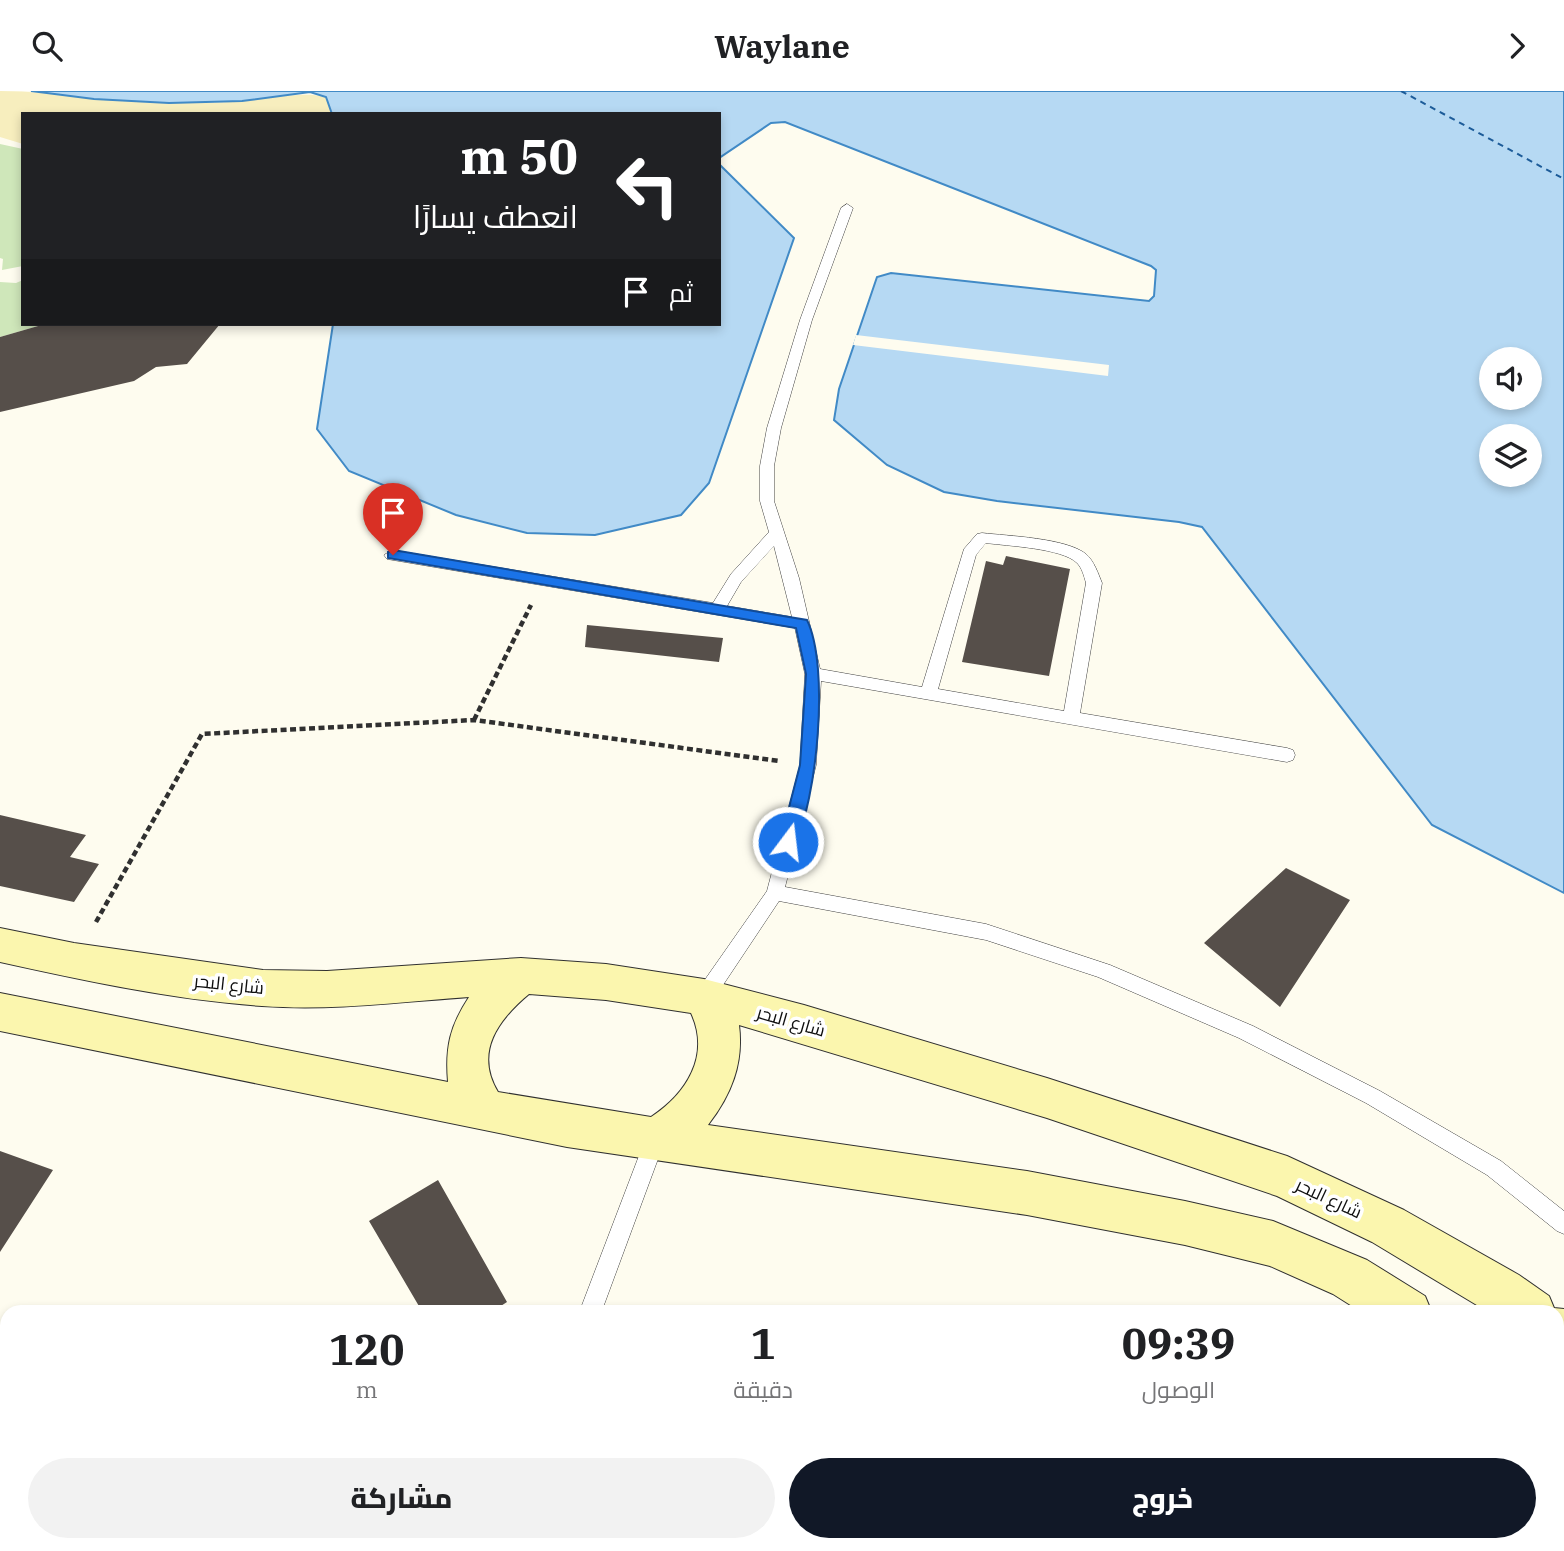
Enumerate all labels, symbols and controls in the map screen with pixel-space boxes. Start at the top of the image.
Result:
text: Waylane [714,25,850,67]
icon: search [28,27,66,65]
icon: forward [1498,27,1536,65]
text: 50 m [460,124,578,187]
icon: left [602,140,693,231]
text: انعطف يسارًا [413,195,578,237]
icon: arrive [617,273,655,311]
text: ثم [669,275,693,309]
map controls [1479,347,1542,487]
button: sound [1479,347,1542,410]
button: layers [1479,424,1542,487]
pin [363,483,423,555]
icon: arrive [374,494,412,532]
position arrow [751,805,825,879]
street label: شارع البحر [192,969,265,1000]
street label: شارع البحر [753,1000,828,1043]
street label: شارع البحر [1291,1172,1366,1224]
text: 1 [750,1316,776,1371]
text: 09:39 [1122,1316,1235,1371]
text: 120 [329,1322,404,1377]
text: m [356,1374,378,1404]
text: دقيقة [733,1374,793,1404]
text: الوصول [1142,1374,1215,1404]
button: مشاركة [28,1458,775,1538]
button: خروج [789,1458,1536,1538]

